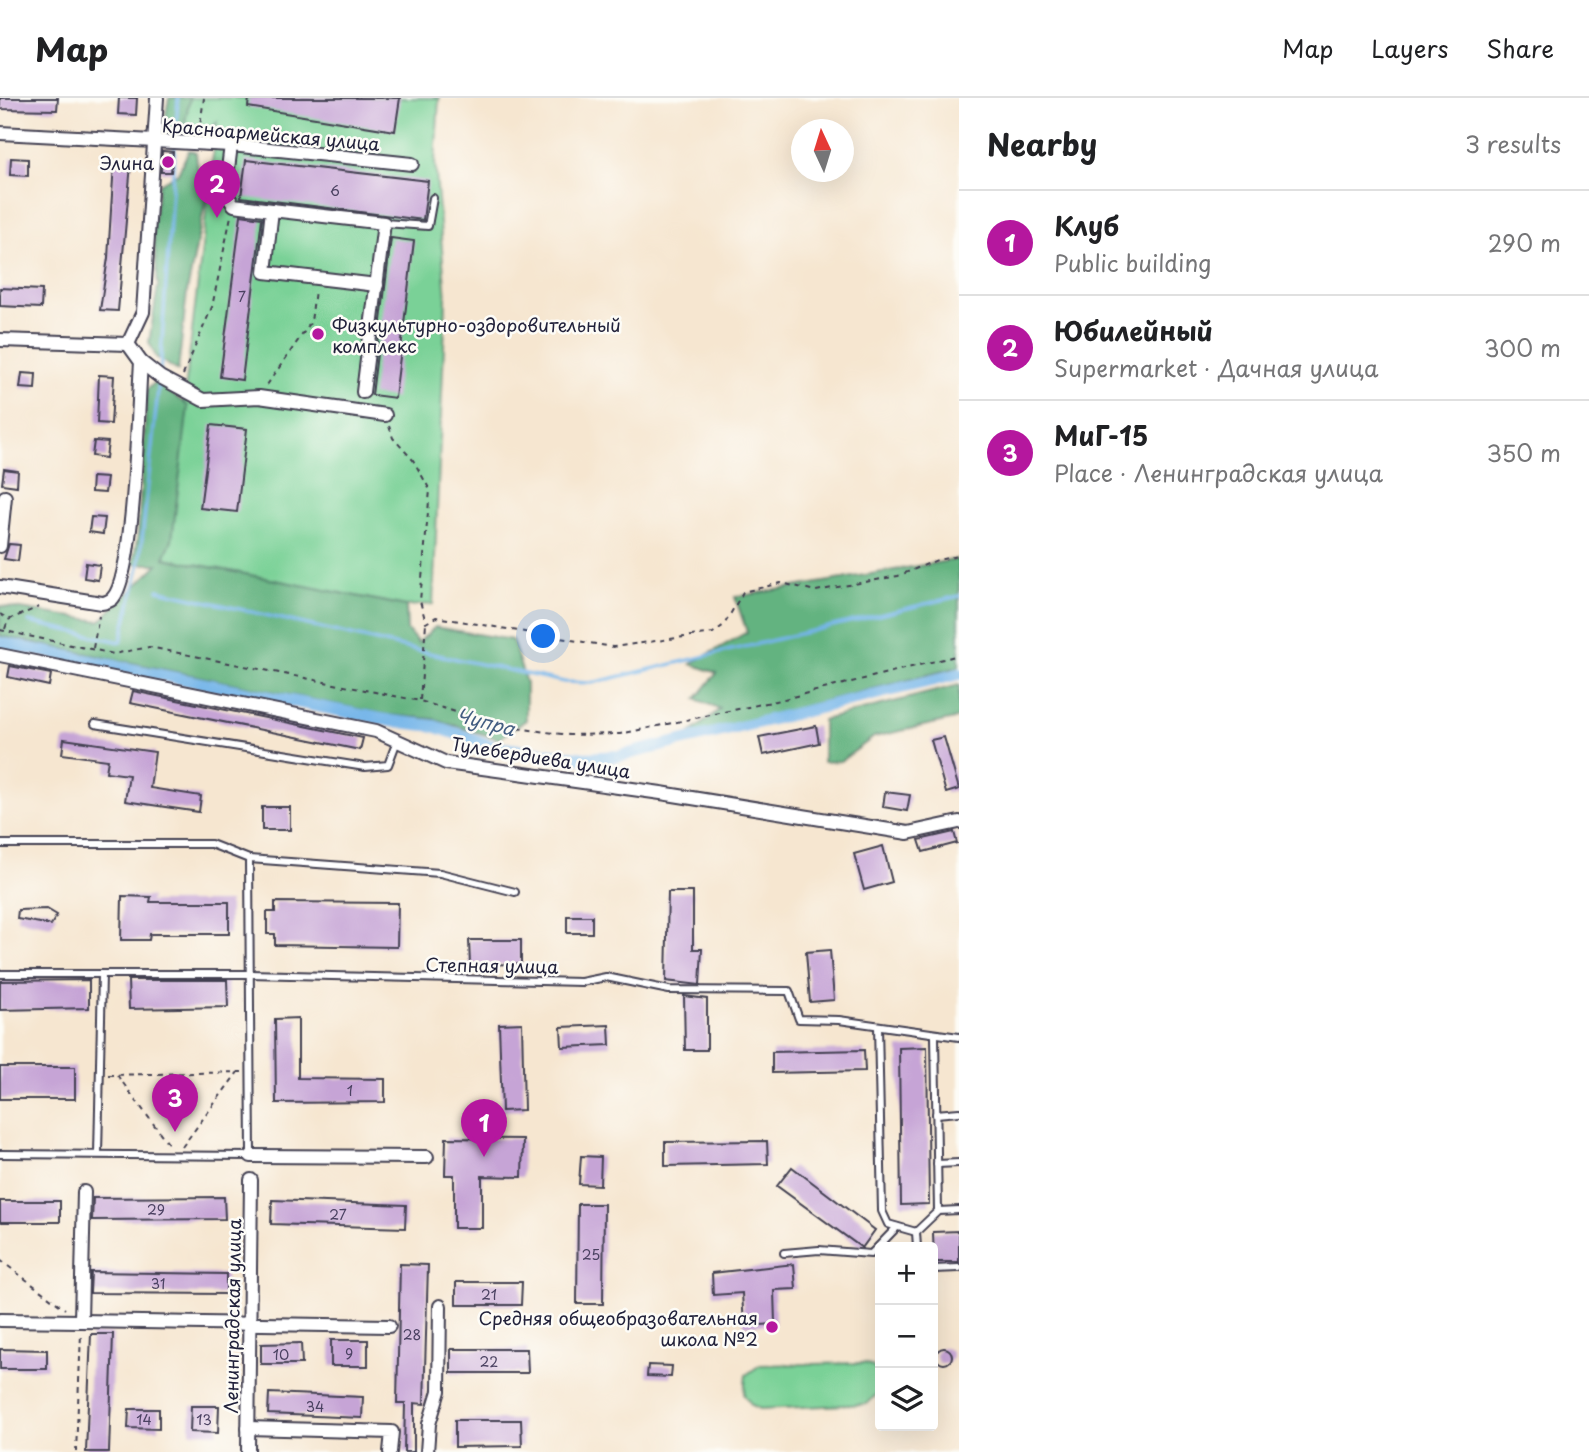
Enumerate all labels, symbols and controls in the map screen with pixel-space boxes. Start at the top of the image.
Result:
text: Map [35,23,108,73]
text: Map [1282,30,1333,66]
text: Layers [1371,30,1448,66]
text: Share [1486,30,1554,66]
street label: Красноармейская улица [161,111,382,157]
north arrow [791,119,854,182]
text: Nearby [987,121,1097,166]
text: 3 results [1465,126,1561,161]
place label: Элина [100,149,155,176]
marker: Элина [160,154,176,170]
pin: 2 [194,160,240,218]
house number: 6 [330,180,340,201]
text: Клуб [1054,206,1119,245]
text: 1 [1005,225,1016,260]
text: 290 m [1488,225,1561,260]
text: Public building [1054,245,1211,280]
house number: 7 [238,286,246,307]
place label: Физкультурно-оздоровительный комплекс [332,311,621,359]
text: Юбилейный [1054,311,1213,350]
marker: Физкультурно-оздоровительный комплекс [310,326,326,342]
text: 2 [1002,330,1018,365]
text: 300 m [1484,330,1561,365]
text: Supermarket · Дачная улица [1054,350,1378,385]
text: МиГ-15 [1054,416,1148,455]
text: 3 [1002,435,1018,470]
text: 350 m [1486,435,1561,470]
text: Place · Ленинградская улица [1054,455,1383,490]
your location [526,619,560,653]
water label: Чупра [454,700,519,742]
street label: Тулебердиева улица [450,730,633,785]
street label: Степная улица [425,950,559,980]
pin: 3 [152,1074,198,1132]
house number: 1 [347,1080,353,1101]
pin: 1 [461,1099,507,1157]
house number: 29 [147,1199,165,1220]
house number: 27 [329,1204,347,1225]
street label: Ленинградская улица [217,1218,247,1414]
map controls [875,1242,938,1431]
button: + [875,1242,938,1305]
house number: 25 [582,1244,600,1265]
house number: 31 [151,1273,165,1294]
house number: 21 [481,1284,497,1305]
place label: Средняя общеобразовательная школа №2 [479,1304,758,1352]
button: − [875,1305,938,1368]
marker: Средняя общеобразовательная школа №2 [764,1319,780,1335]
house number: 28 [403,1324,421,1345]
house number: 9 [345,1343,353,1364]
house number: 10 [273,1344,289,1365]
house number: 22 [480,1351,498,1372]
button: layers [875,1368,938,1431]
house number: 34 [306,1396,324,1417]
house number: 14 [136,1409,152,1430]
house number: 13 [196,1409,212,1430]

